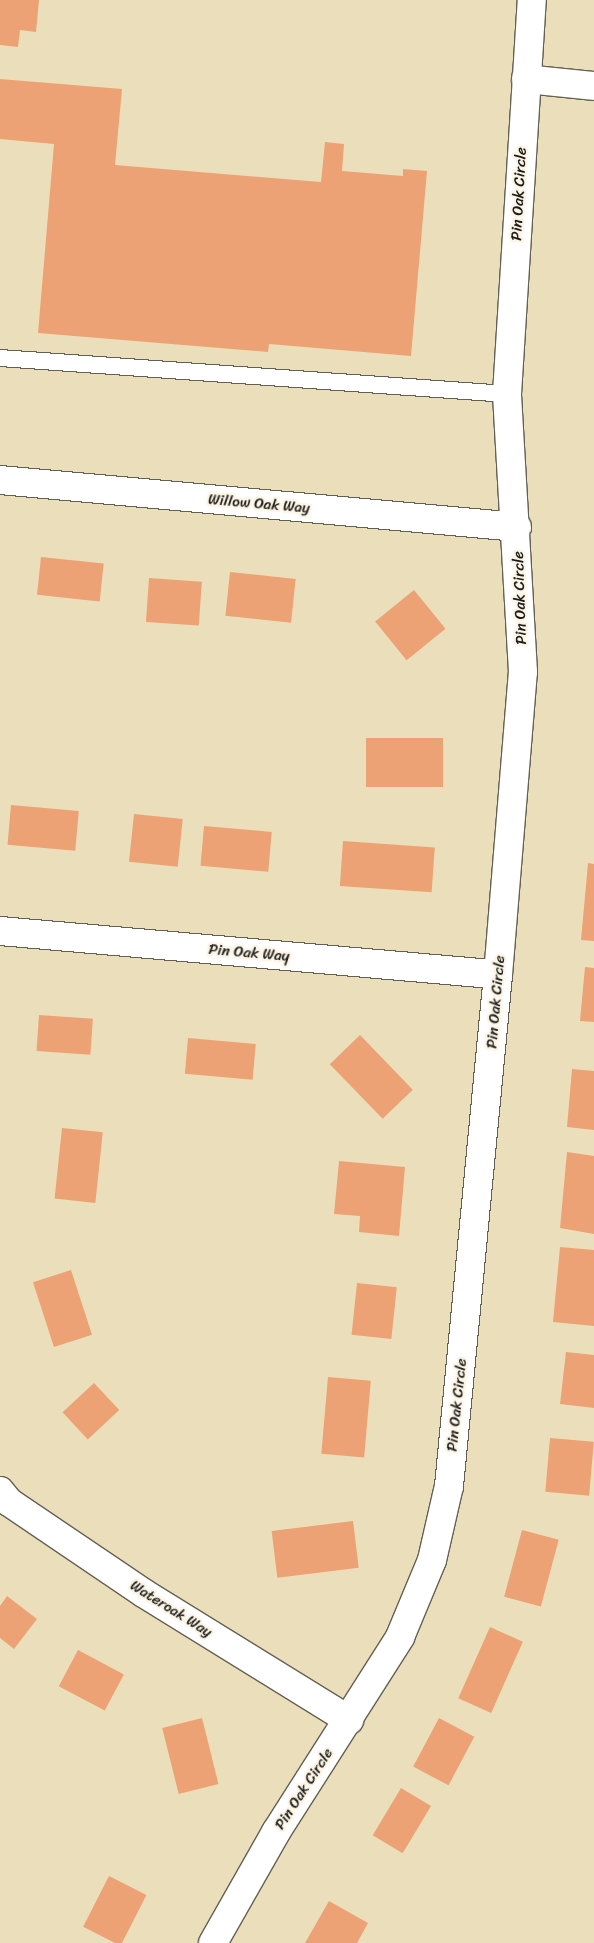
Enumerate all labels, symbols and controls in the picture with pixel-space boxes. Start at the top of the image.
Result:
street label: Pin Oak Circle [508,147,530,241]
street label: Willow Oak Way [207,491,311,517]
street label: Pin Oak Circle [509,551,531,645]
street label: Pin Oak Way [208,940,290,966]
street label: Pin Oak Circle [483,955,509,1049]
street label: Pin Oak Circle [443,1358,471,1452]
street label: Wateroak Way [127,1577,215,1641]
street label: Pin Oak Circle [271,1745,337,1833]

